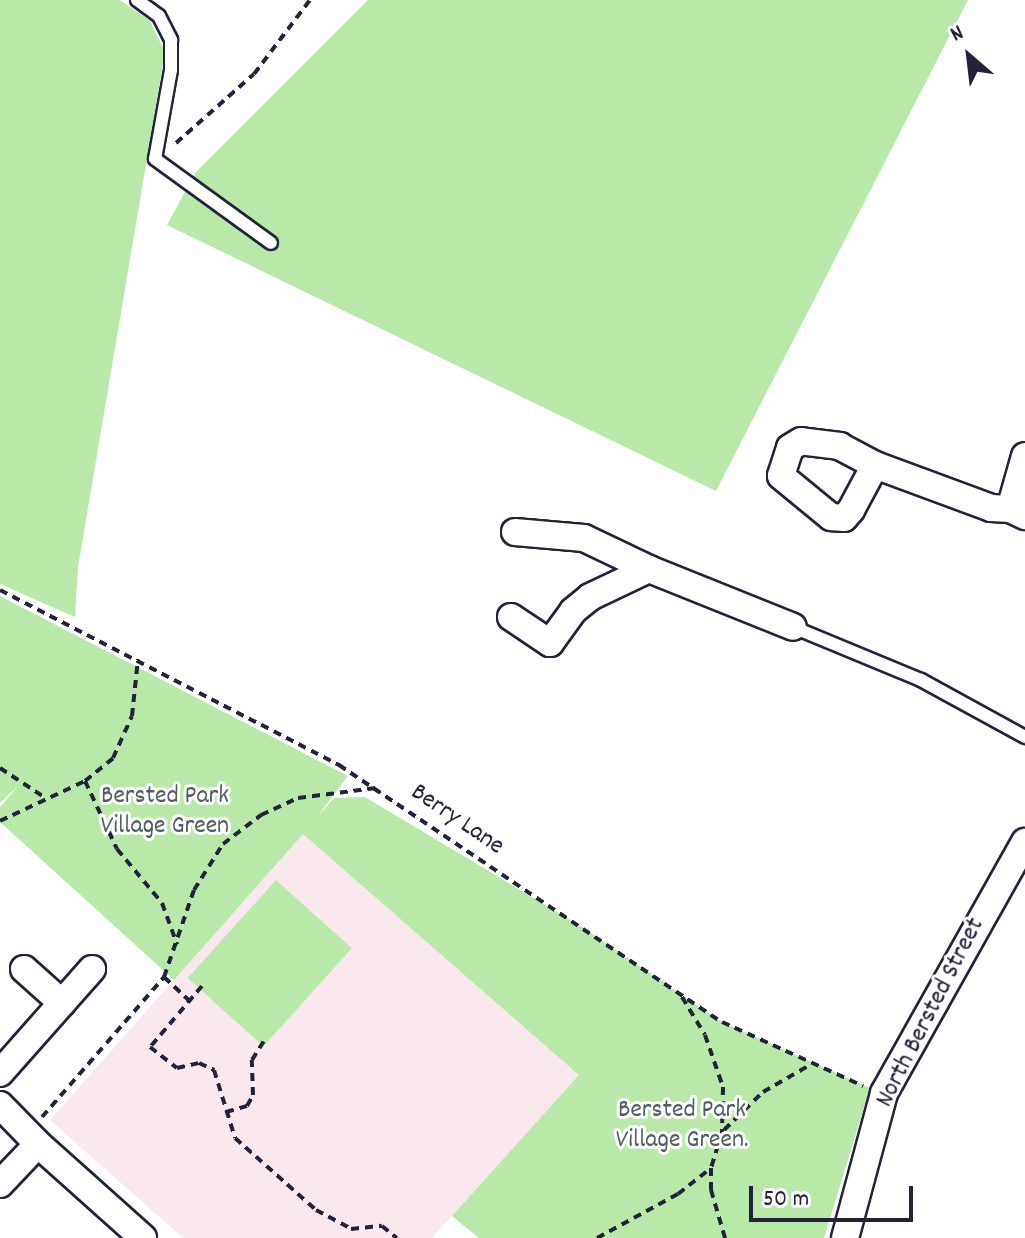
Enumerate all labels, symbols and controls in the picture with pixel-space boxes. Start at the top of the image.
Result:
north arrow [929,16,1009,96]
text: N [945,18,970,51]
street label: Berry Lane [404,777,510,863]
park label: Bersted Park Village Green [101,781,229,842]
street label: North Bersted Street [870,913,992,1113]
park label: Bersted Park Village Green. [616,1095,748,1156]
scale bar [753,1170,917,1220]
text: 50 m [763,1183,809,1217]

